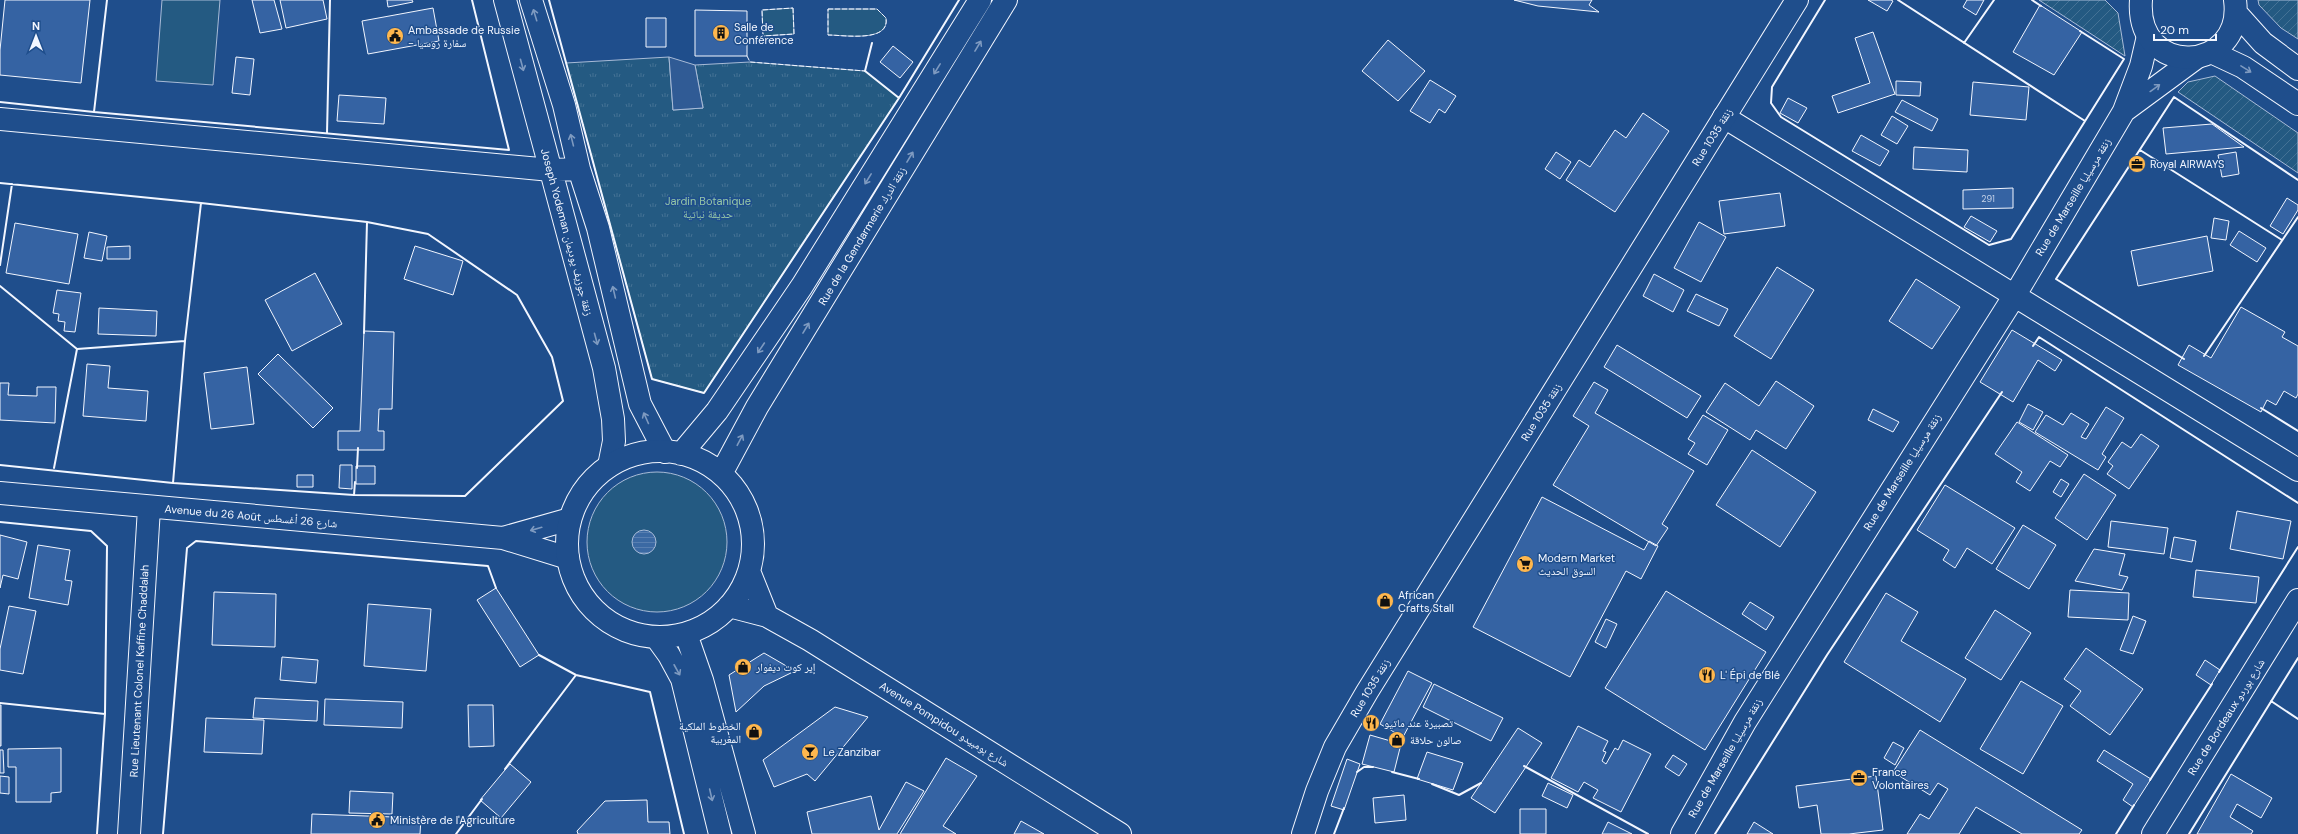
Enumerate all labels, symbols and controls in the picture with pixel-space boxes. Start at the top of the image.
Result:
one-way arrow [531,9,538,22]
north arrow [16,16,56,56]
scale bar [2154,16,2216,42]
text: N [32,19,40,33]
place label: Salle de Conférence [734,20,793,47]
text: 20 m [2160,22,2189,38]
place label: Ambassade de Russie - سفارة روسيا [408,23,520,50]
building icon: Salle de Conférence [711,23,731,43]
public building icon: Ambassade de Russie - سفارة روسيا [385,26,405,46]
one-way arrow [974,40,982,52]
one-way arrow [519,58,527,71]
one-way arrow [933,63,941,74]
one-way arrow [2240,65,2251,73]
one-way arrow [2149,84,2160,92]
street label: Rue 1035 زنقة [1689,105,1735,169]
one-way arrow [568,133,575,146]
street label: Rue de Marseille زنقة مرسيليا [2032,135,2114,259]
street label: Joseph Yodeman زنقة جوزيف يوديمان [538,147,596,317]
one-way arrow [906,152,914,163]
office icon: Royal AIRWAYS [2127,154,2147,174]
place label: Royal AIRWAYS [2150,157,2224,171]
street label: Rue de la Gendarmerie زنقة الدرك [815,164,909,308]
one-way arrow [864,173,872,185]
house number: 291 [1981,193,1995,205]
park label: Jardin Botanique حديقة نباتية [665,194,751,221]
one-way arrow [609,286,617,299]
one-way arrow [802,323,810,334]
one-way arrow [593,332,600,345]
one-way arrow [757,342,765,353]
street label: Rue 1035 زنقة [1518,380,1564,444]
street label: Rue de Marseille زنقة مرسيليا [1860,411,1944,533]
one-way arrow [642,412,649,424]
one-way arrow [737,434,744,446]
street label: Avenue du 26 Août شارع 26 أغسطس [164,501,338,531]
one-way arrow [530,526,543,533]
place label: Modern Market السوق الحديث [1538,551,1615,578]
supermarket icon: Modern Market السوق الحديث [1515,554,1535,574]
street label: Rue Lieutenant Colonel Kaffine Chaddalah [126,564,152,778]
place label: African Crafts Stall [1398,588,1454,615]
shop icon: African Crafts Stall [1375,591,1395,611]
street label: Rue 1035 زنقة [1347,656,1393,720]
street label: Rue de Bordeaux شارع بوردو [2184,656,2268,778]
shop icon: إير كوت ديفوار [733,657,753,677]
place label: إير كوت ديفوار [755,660,816,675]
one-way arrow [674,663,682,675]
restaurant icon: L' Épi de Blé [1697,665,1717,685]
place label: L' Épi de Blé [1720,668,1780,682]
street label: Avenue Pompidou شارع بومبيدو [877,678,1011,770]
street label: Rue de Marseille زنقة مرسيليا [1685,696,1765,820]
restaurant icon: تصبيرة عند ماتيو [1361,713,1381,733]
place label: تصبيرة عند ماتيو [1384,716,1454,730]
place label: الخطوط الملكية المغربية [679,719,741,746]
shop icon: الخطوط الملكية المغربية [744,722,764,742]
shop icon: صالون حلاقة [1387,730,1407,750]
place label: صالون حلاقة [1410,733,1462,747]
bar icon: Le Zanzibar [800,742,820,762]
place label: Le Zanzibar [823,745,881,759]
place label: France Volontaires [1872,765,1929,792]
office icon: France Volontaires [1849,768,1869,788]
one-way arrow [708,788,715,801]
public building icon: Ministère de l'Agriculture [367,810,387,830]
place label: Ministère de l'Agriculture [390,813,515,827]

